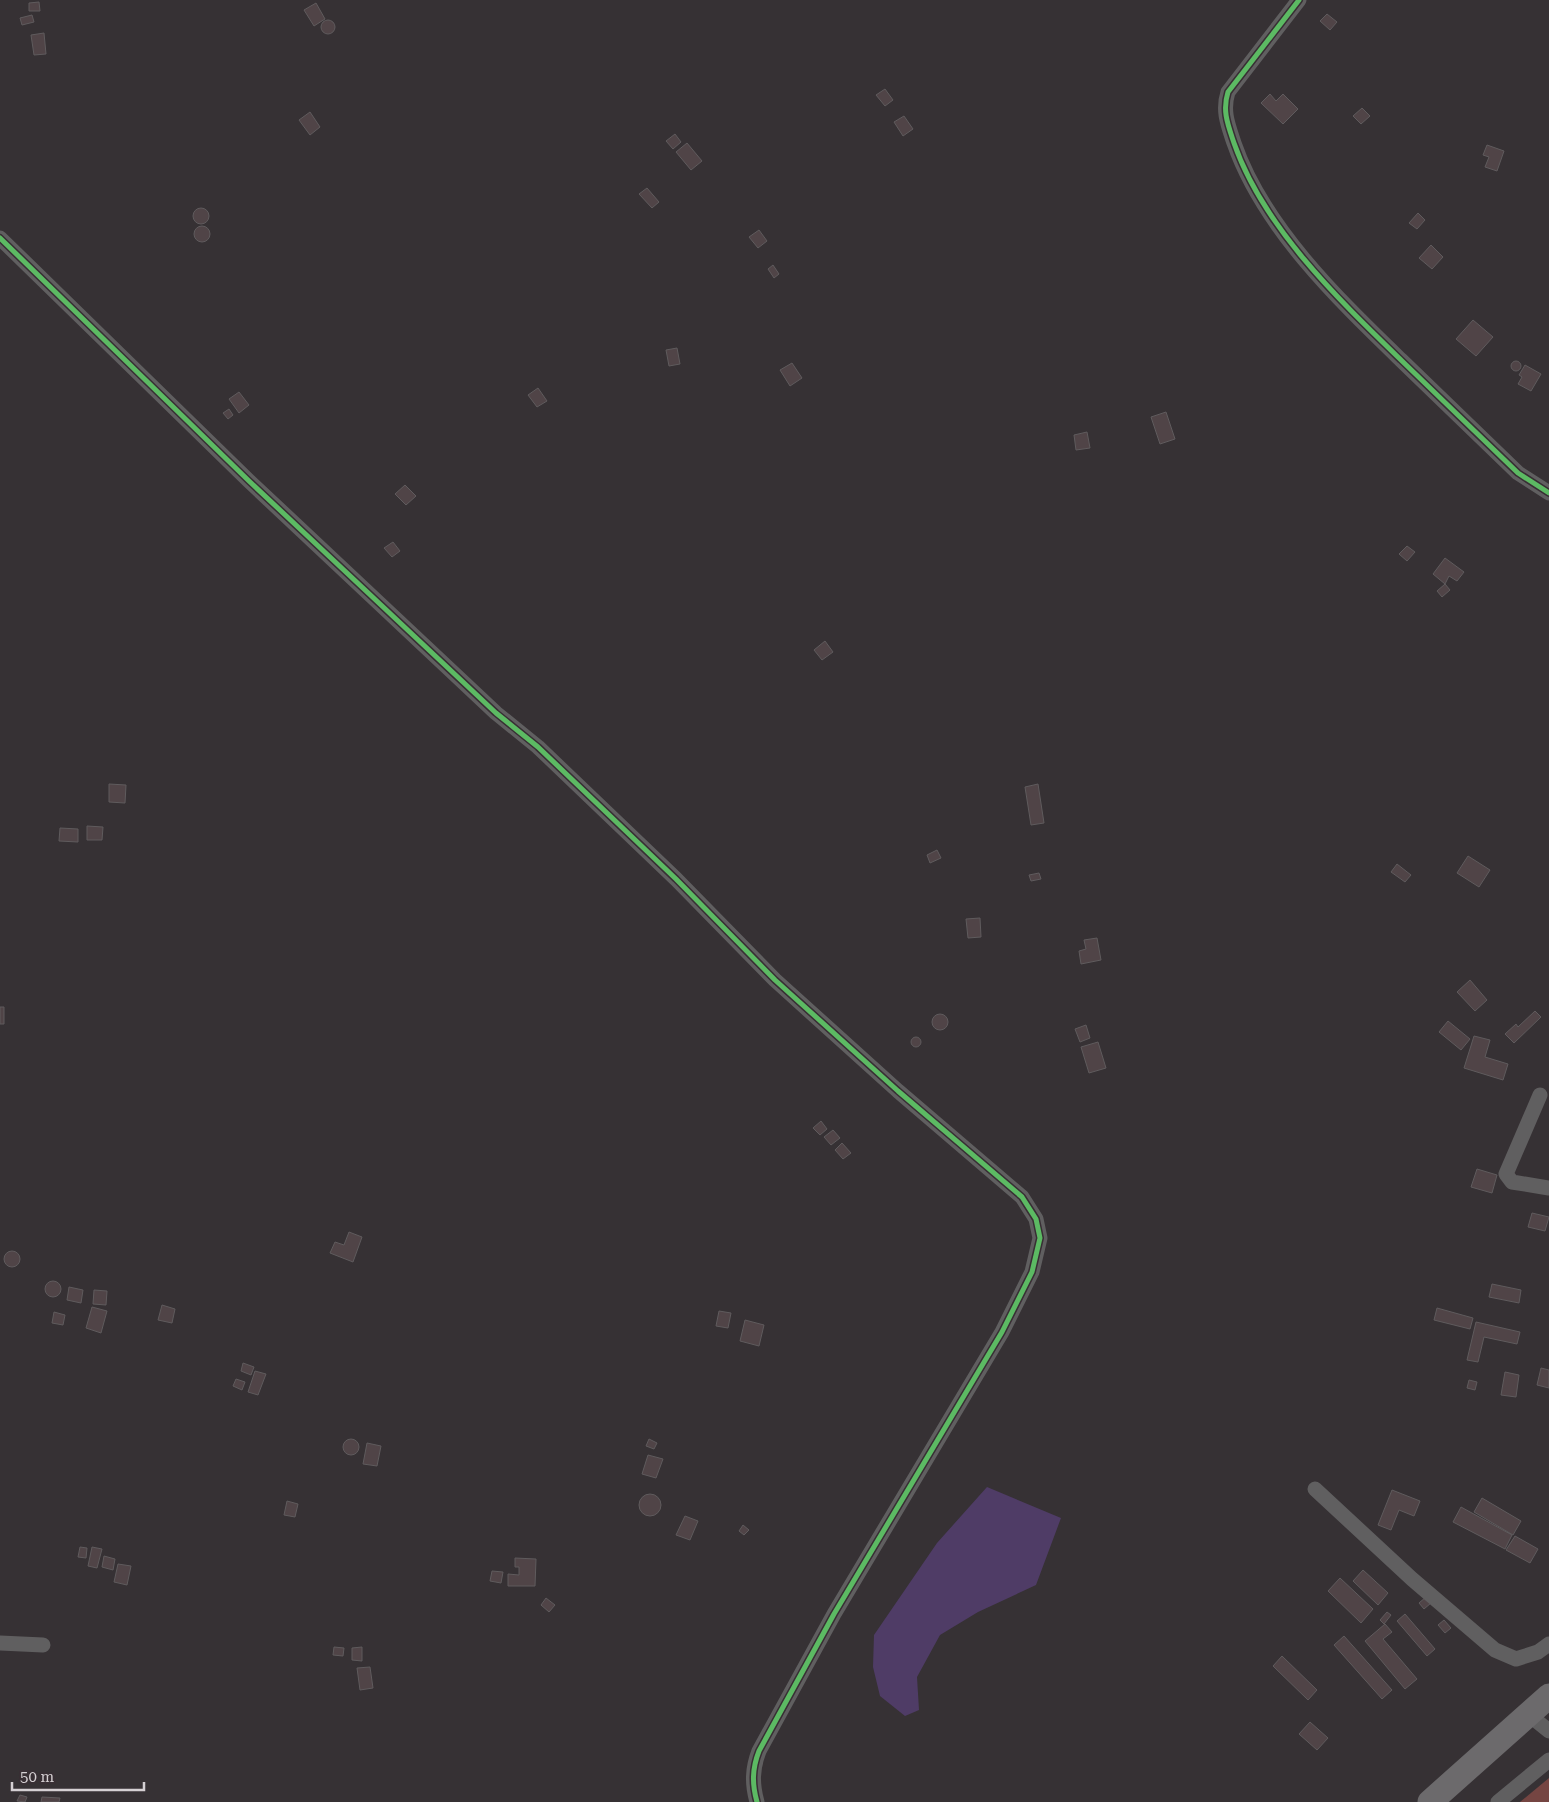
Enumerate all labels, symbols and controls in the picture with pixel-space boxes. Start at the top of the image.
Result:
scale bar [12,1760,145,1792]
text: 50 m [20,1768,55,1786]

